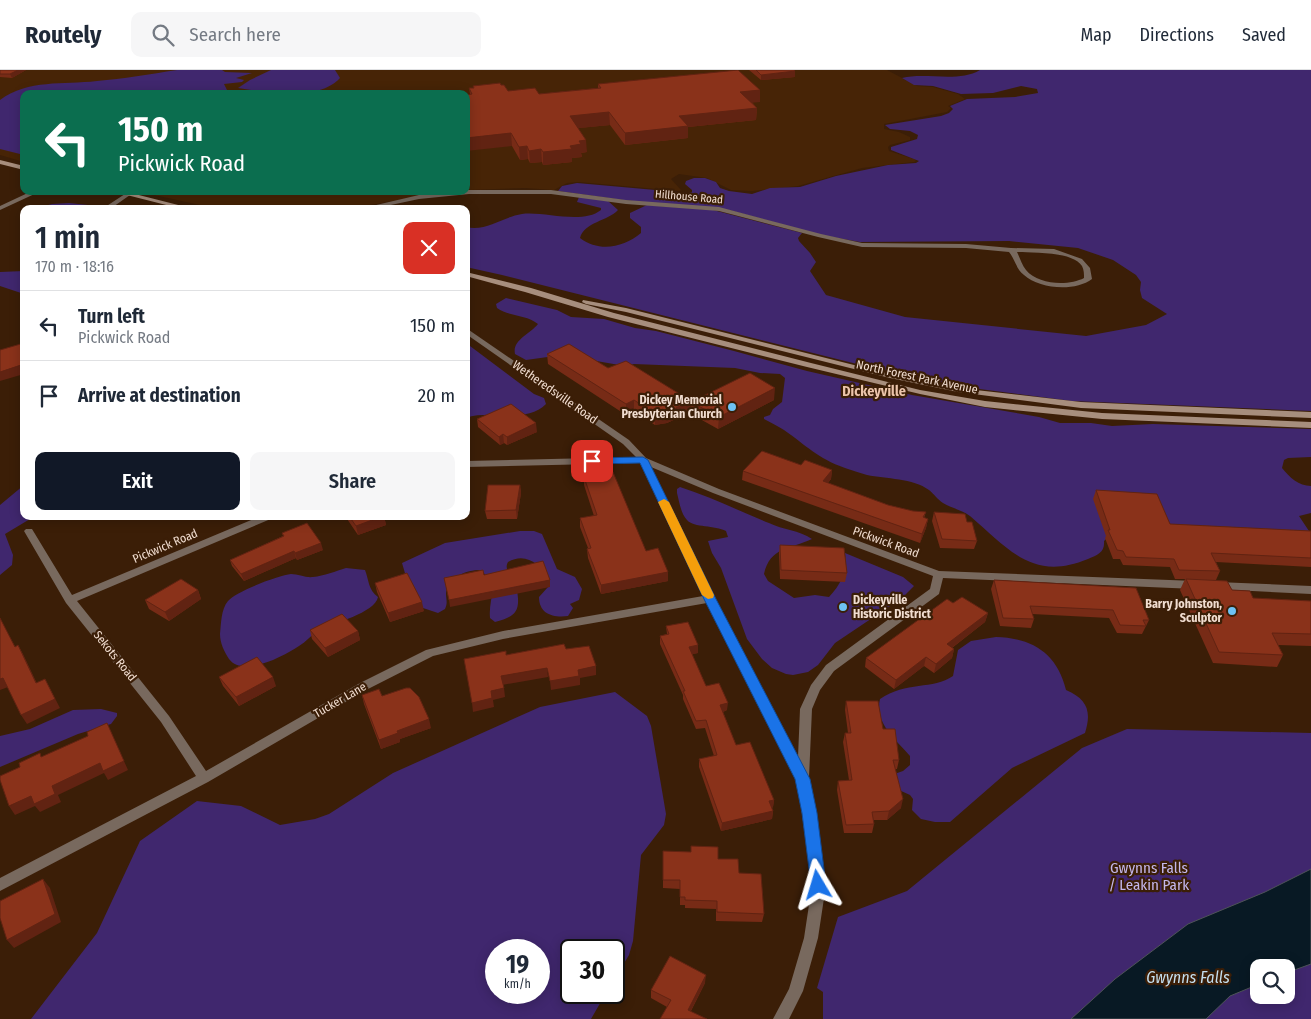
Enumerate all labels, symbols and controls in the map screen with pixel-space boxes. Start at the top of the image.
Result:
search box [131,12,481,57]
text: Routely [25,21,101,49]
icon: search [149,21,177,49]
text: Search here [189,23,281,46]
text: Map [1080,24,1112,46]
text: Directions [1140,24,1214,46]
text: Saved [1242,24,1286,46]
text: 150 m [118,108,203,150]
icon: left [35,110,100,175]
text: Pickwick Road [118,150,245,177]
street label: Hillhouse Road [655,188,723,206]
text: 1 min [35,220,100,256]
button: close [403,222,455,274]
text: 170 m · 18:16 [35,257,114,276]
text: Turn left [78,305,145,328]
icon: left [35,312,63,340]
text: 150 m [410,314,455,337]
text: Pickwick Road [78,328,170,347]
street label: Wetheredsville Road [510,357,600,427]
street label: North Forest Park Avenue [855,357,979,397]
icon: arrive [35,382,63,410]
district label: Dickeyville [842,383,906,400]
text: Arrive at destination [78,384,241,407]
text: 20 m [418,384,455,407]
place label: Dickey Memorial Presbyterian Church [622,393,723,421]
marker: Dickey Memorial Presbyterian Church [726,401,738,413]
pin [571,440,613,482]
icon: arrive [578,447,606,475]
button: Exit [35,452,240,510]
button: Share [250,452,455,510]
street label: Pickwick Road [851,524,921,560]
street label: Pickwick Road [130,526,200,566]
place label: Dickeyville Historic District [853,593,932,621]
place label: Barry Johnston, Sculptor [1145,597,1223,625]
marker: Dickeyville Historic District [837,601,849,613]
marker: Barry Johnston, Sculptor [1226,605,1238,617]
street label: Sekots Road [91,628,139,684]
street label: Tucker Lane [311,679,369,721]
position arrow [791,858,843,910]
park label: Gwynns Falls / Leakin Park [1109,859,1189,894]
speed limit sign: 30 [560,939,625,1004]
text: 19 [506,950,529,980]
map controls [1250,959,1295,1004]
button: search [1250,959,1295,1004]
water label: Gwynns Falls [1146,968,1230,987]
text: km/h [504,977,531,991]

